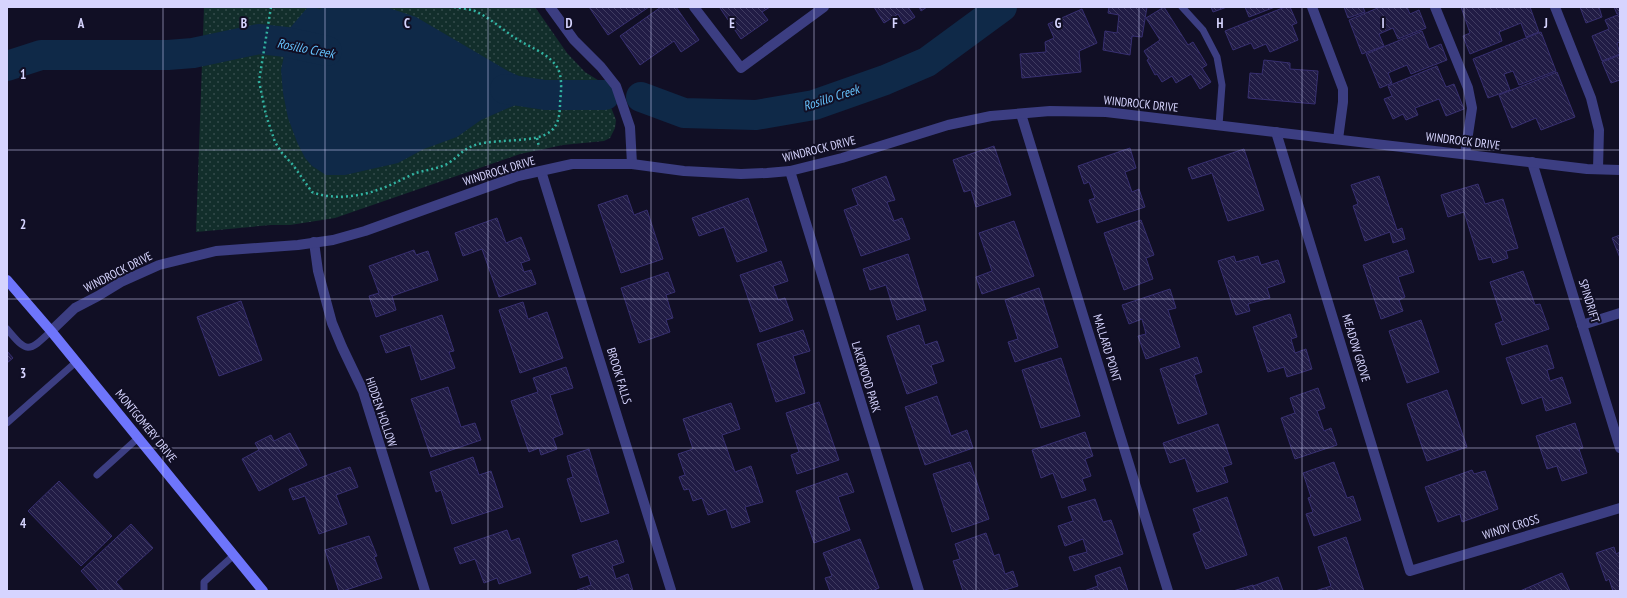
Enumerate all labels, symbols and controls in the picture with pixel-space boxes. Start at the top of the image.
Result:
text: A [77,15,85,32]
text: B [241,15,247,32]
text: C [404,15,410,32]
text: D [566,15,573,32]
text: E [729,15,735,32]
text: F [892,15,898,32]
text: G [1055,15,1062,32]
text: H [1217,15,1224,32]
text: I [1381,15,1385,32]
text: J [1543,15,1548,32]
water label: Rosillo Creek [276,35,338,63]
text: 1 [20,66,26,83]
water label: Rosillo Creek [801,80,863,115]
street label: WINDROCK DRIVE [1103,92,1179,115]
street label: WINDROCK DRIVE [1425,128,1501,153]
street label: WINDROCK DRIVE [781,132,857,165]
street label: WINDROCK DRIVE [461,152,537,189]
text: 2 [20,216,26,233]
street label: WINDROCK DRIVE [81,248,155,295]
street label: SPINDRIFT [1576,277,1603,325]
street label: MALLARD POINT [1090,312,1125,384]
street label: MEADOW GROVE [1339,312,1374,383]
street label: LAKEWOOD PARK [849,339,884,414]
street label: BROOK FALLS [604,346,635,406]
text: 3 [20,365,26,382]
street label: HIDDEN HOLLOW [363,375,400,449]
street label: MONTGOMERY DRIVE [112,386,180,465]
street label: WINDY CROSS [1481,511,1541,542]
text: 4 [20,515,27,532]

